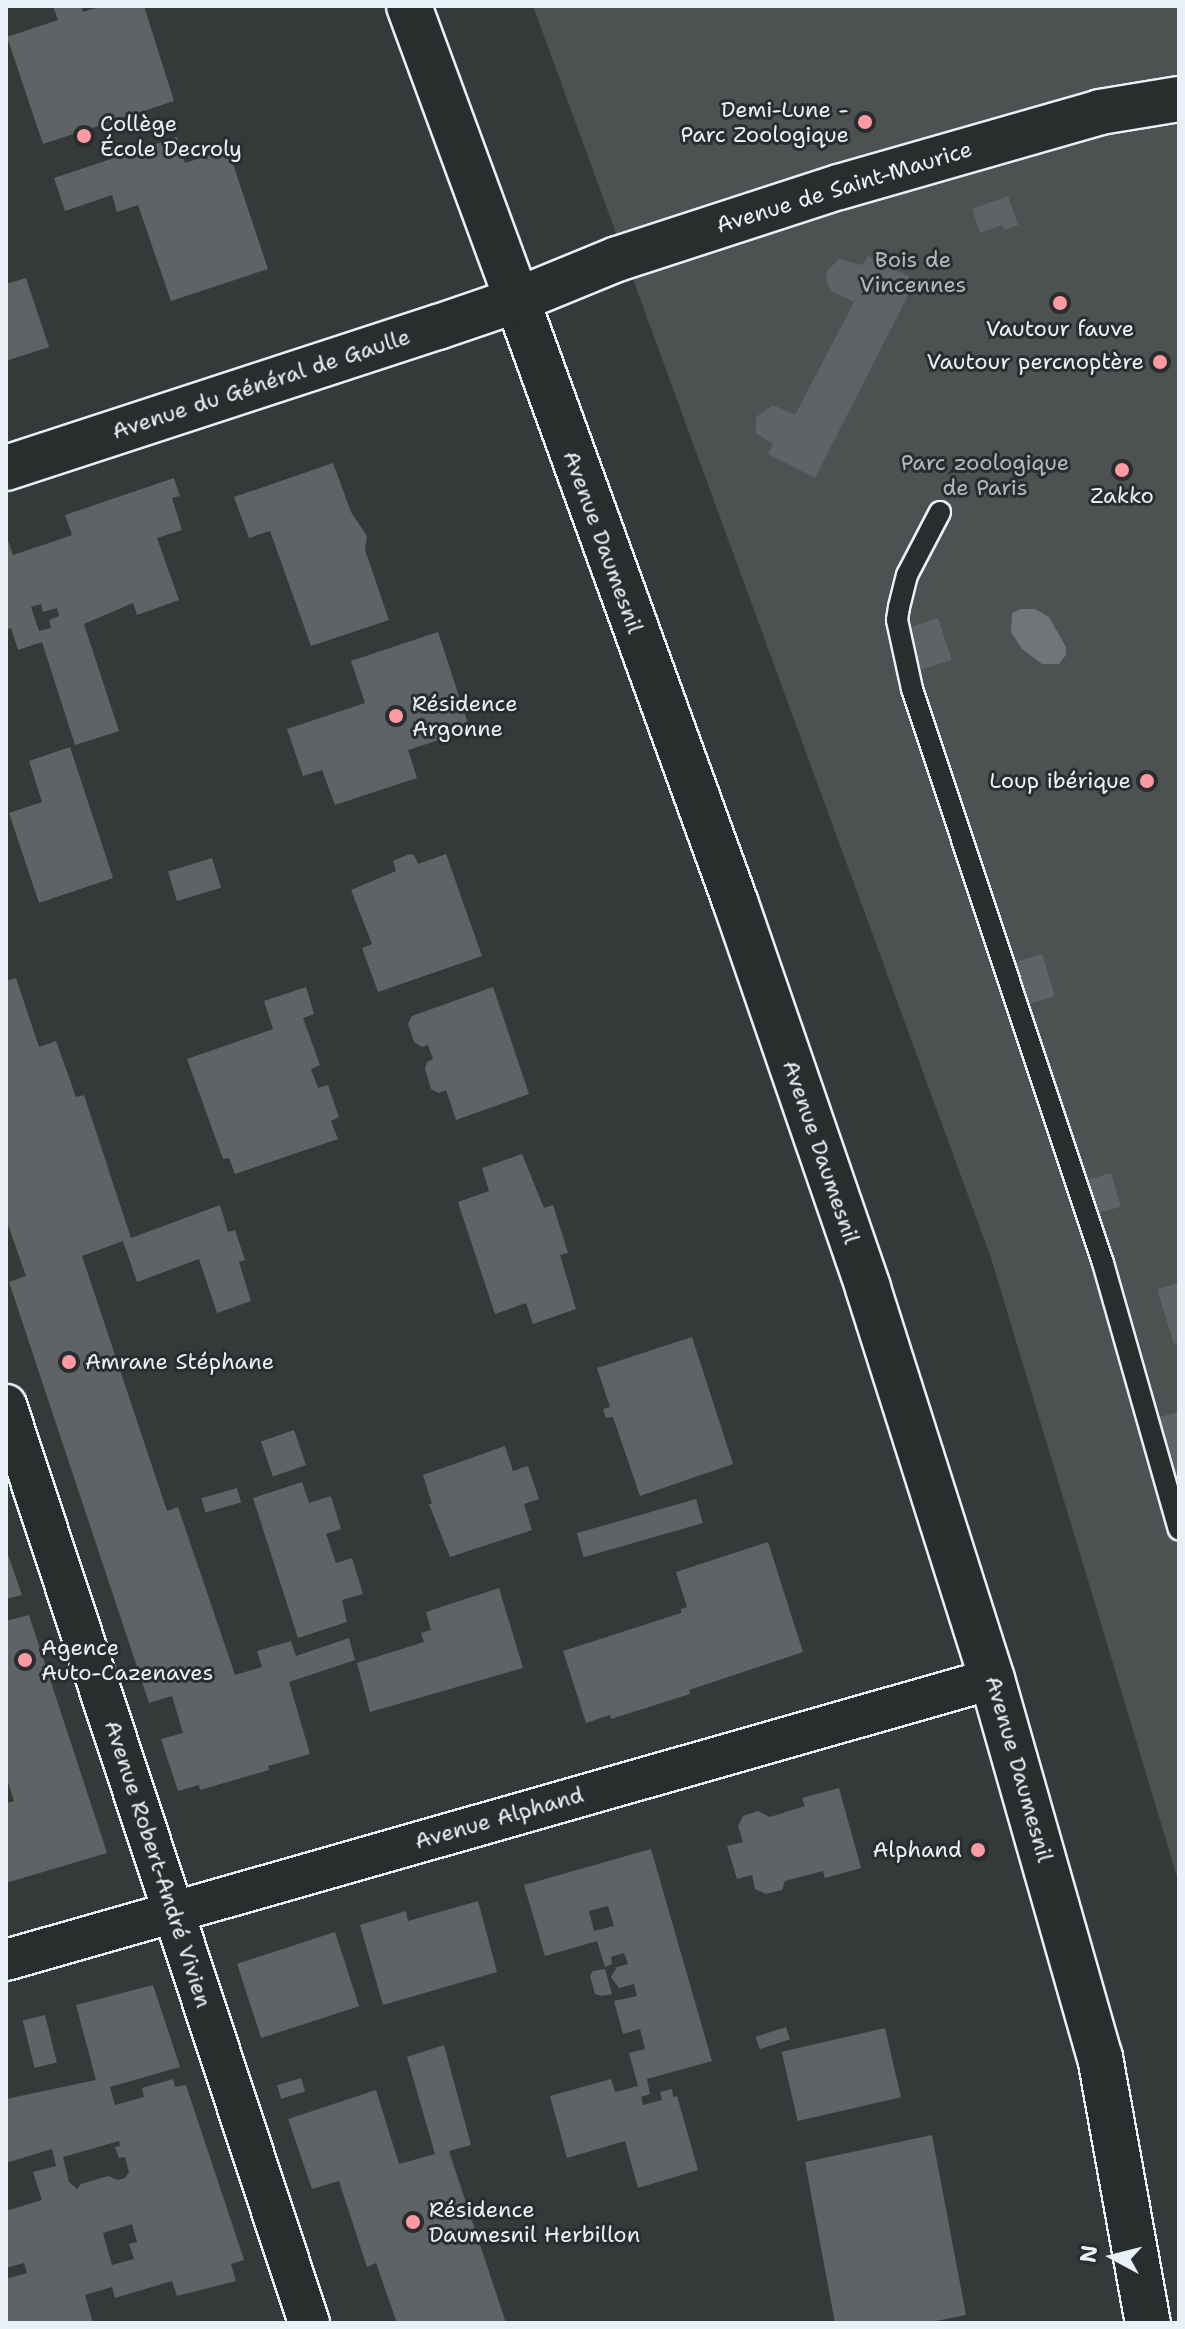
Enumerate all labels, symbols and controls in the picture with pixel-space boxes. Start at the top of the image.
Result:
place label: Demi-Lune - Parc Zoologique [681,96,849,148]
place label: Collège École Decroly [100,110,242,162]
marker: Demi-Lune - Parc Zoologique [856,113,874,131]
marker: Collège École Decroly [75,127,93,145]
street label: Avenue de Saint-Maurice [713,135,975,239]
park label: Bois de Vincennes [860,246,966,298]
marker: Vautour fauve [1051,294,1069,312]
place label: Vautour fauve [986,316,1134,342]
street label: Avenue du Général de Gaulle [109,323,413,445]
place label: Vautour percnoptère [927,349,1144,375]
marker: Vautour percnoptère [1151,353,1169,371]
street label: Avenue Daumesnil [558,447,648,637]
park label: Parc zoologique de Paris [901,449,1069,500]
marker: Zakko [1113,461,1131,479]
place label: Zakko [1090,483,1154,509]
place label: Résidence Argonne [412,690,518,742]
marker: Résidence Argonne [387,707,405,725]
place label: Loup ibérique [989,768,1131,794]
marker: Loup ibérique [1138,772,1156,790]
street label: Avenue Daumesnil [777,1057,865,1247]
place label: Amrane Stéphane [85,1349,274,1375]
marker: Amrane Stéphane [60,1353,78,1371]
place label: Agence Auto-Cazenaves [41,1634,213,1686]
marker: Agence Auto-Cazenaves [16,1651,34,1669]
street label: Avenue Daumesnil [980,1673,1058,1865]
street label: Avenue Robert-André Vivien [99,1717,217,2011]
street label: Avenue Alphand [412,1781,586,1855]
place label: Alphand [873,1837,962,1863]
marker: Alphand [969,1841,987,1859]
place label: Résidence Daumesnil Herbillon [429,2196,640,2248]
marker: Résidence Daumesnil Herbillon [404,2213,422,2231]
north arrow [1073,2217,1153,2297]
text: N [1073,2244,1104,2264]

